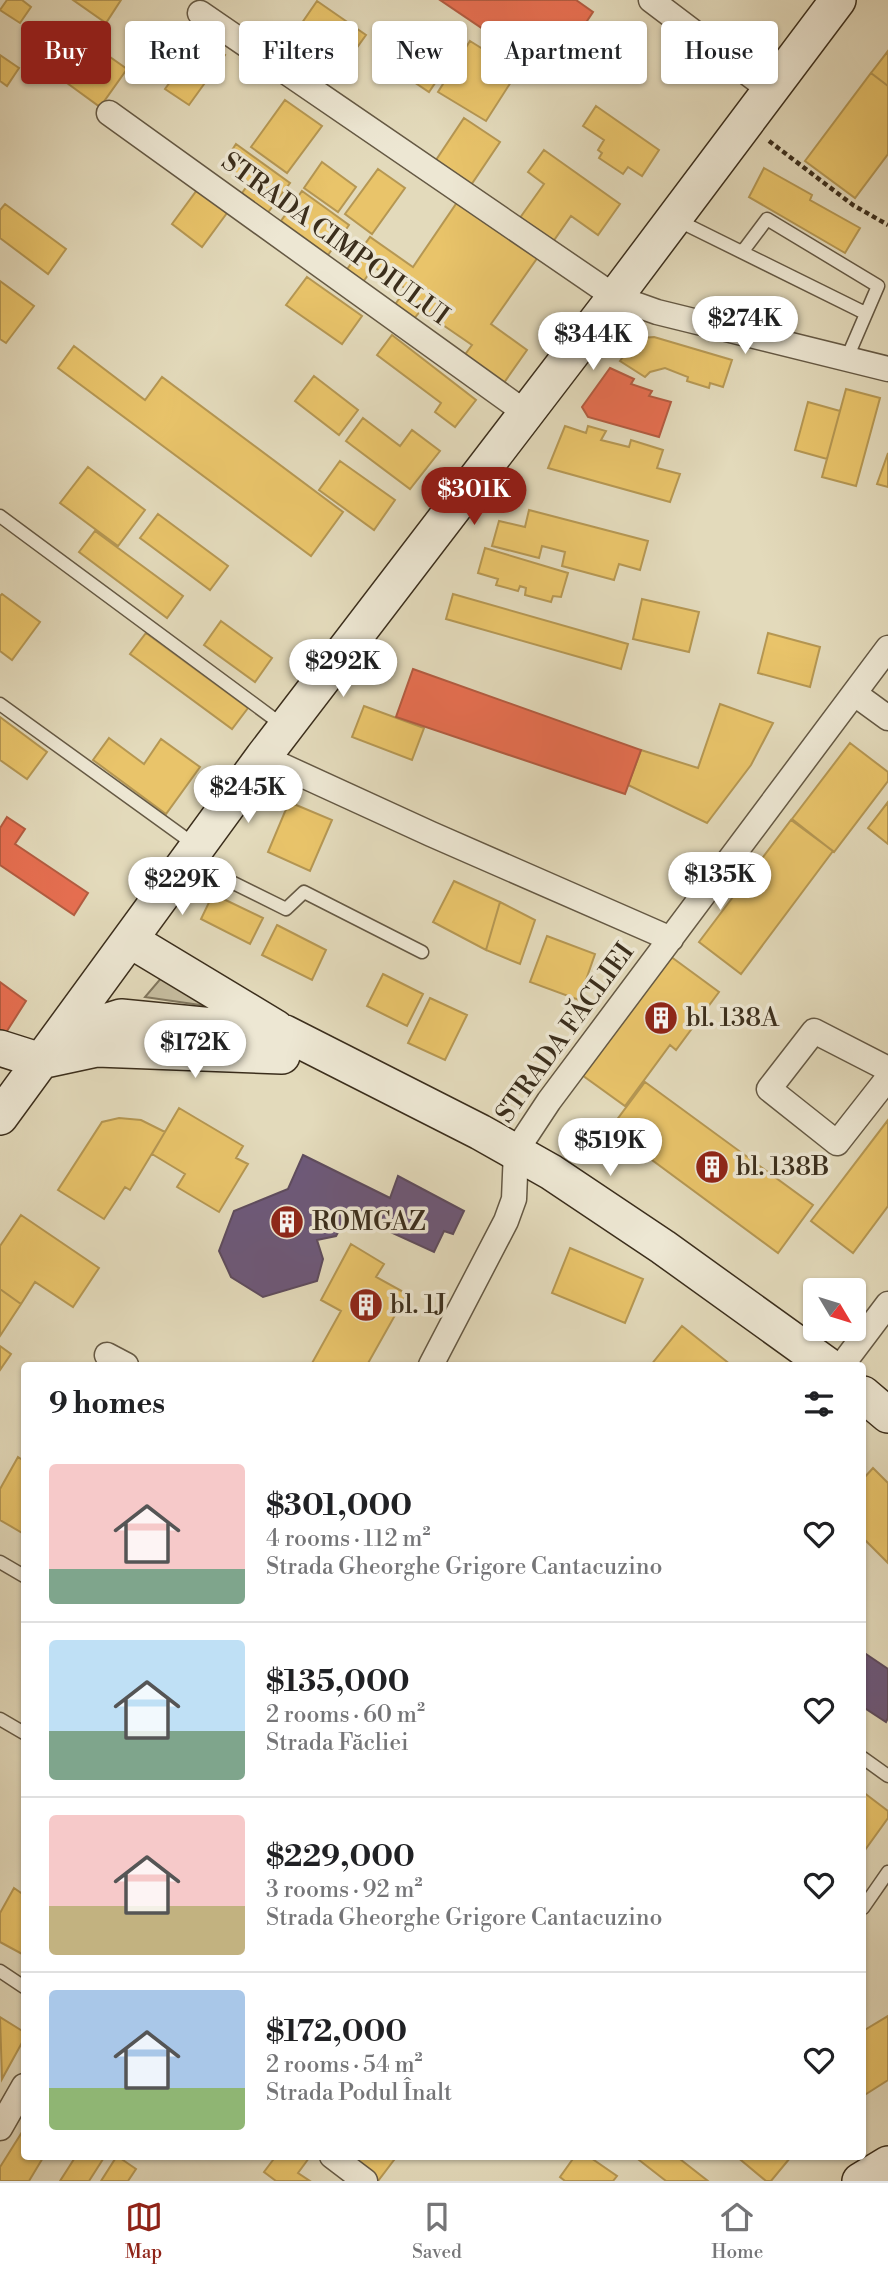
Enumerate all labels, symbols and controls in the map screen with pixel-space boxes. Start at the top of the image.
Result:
chip: Buy [21,21,111,84]
chip: Rent [125,21,225,84]
chip: Filters [239,21,358,84]
chip: New [372,21,467,84]
chip: Apartment [481,21,647,84]
chip: House [661,21,778,84]
street label: STRADA CIMPOIULUI [215,146,455,332]
pin: $274K [696,296,794,356]
text: $274K [708,305,782,333]
pin: $344K [544,312,642,372]
text: $344K [554,321,632,349]
pin: $301K [425,468,523,527]
text: $301K [437,476,511,504]
pin: $292K [294,640,392,699]
text: $292K [305,648,381,676]
pin: $245K [199,766,297,825]
text: $245K [210,774,286,802]
pin: $135K [671,852,769,912]
pin: $229K [133,858,231,917]
text: $135K [684,861,756,889]
text: $229K [144,866,220,894]
street label: STRADA FĂCLIEI [487,936,641,1129]
building icon: bl. 138A [642,999,680,1037]
place label: bl. 138A [686,1002,780,1034]
pin: $172K [146,1020,244,1080]
text: $172K [160,1029,230,1057]
pin: $519K [561,1118,659,1178]
text: $519K [574,1127,646,1155]
building icon: bl. 138B [693,1148,731,1186]
place label: bl. 138B [736,1151,830,1183]
building icon: ROMGAZ [268,1203,306,1241]
place label: ROMGAZ [312,1206,426,1238]
north arrow [803,1278,866,1340]
map controls [803,1278,866,1341]
building icon: bl. 1J [347,1286,385,1324]
place label: bl. 1J [390,1289,447,1321]
text: 9 homes [49,1385,165,1423]
icon: filters [800,1385,838,1423]
text: $301,000 [266,1487,412,1525]
icon: home [105,1492,189,1576]
icon: heart [800,1515,838,1553]
text: 4 rooms · 112 m² [266,1525,431,1553]
text: Strada Gheorghe Grigore Cantacuzino [266,1553,662,1581]
text: $135,000 [266,1663,410,1701]
icon: home [105,1668,189,1752]
icon: heart [800,1691,838,1729]
text: 2 rooms · 60 m² [266,1701,425,1729]
text: Strada Făcliei [266,1729,409,1757]
text: $229,000 [266,1838,415,1876]
icon: home [105,1843,189,1927]
icon: heart [800,1866,838,1904]
text: 3 rooms · 92 m² [266,1876,422,1904]
text: Strada Gheorghe Grigore Cantacuzino [266,1904,662,1932]
text: $172,000 [266,2013,407,2051]
icon: home [105,2018,189,2102]
icon: heart [800,2041,838,2079]
text: 2 rooms · 54 m² [266,2051,423,2079]
text: Strada Podul Înalt [266,2079,452,2107]
tab: Map [125,2198,163,2264]
tab: Saved [412,2198,462,2264]
tab: Home [711,2198,763,2264]

